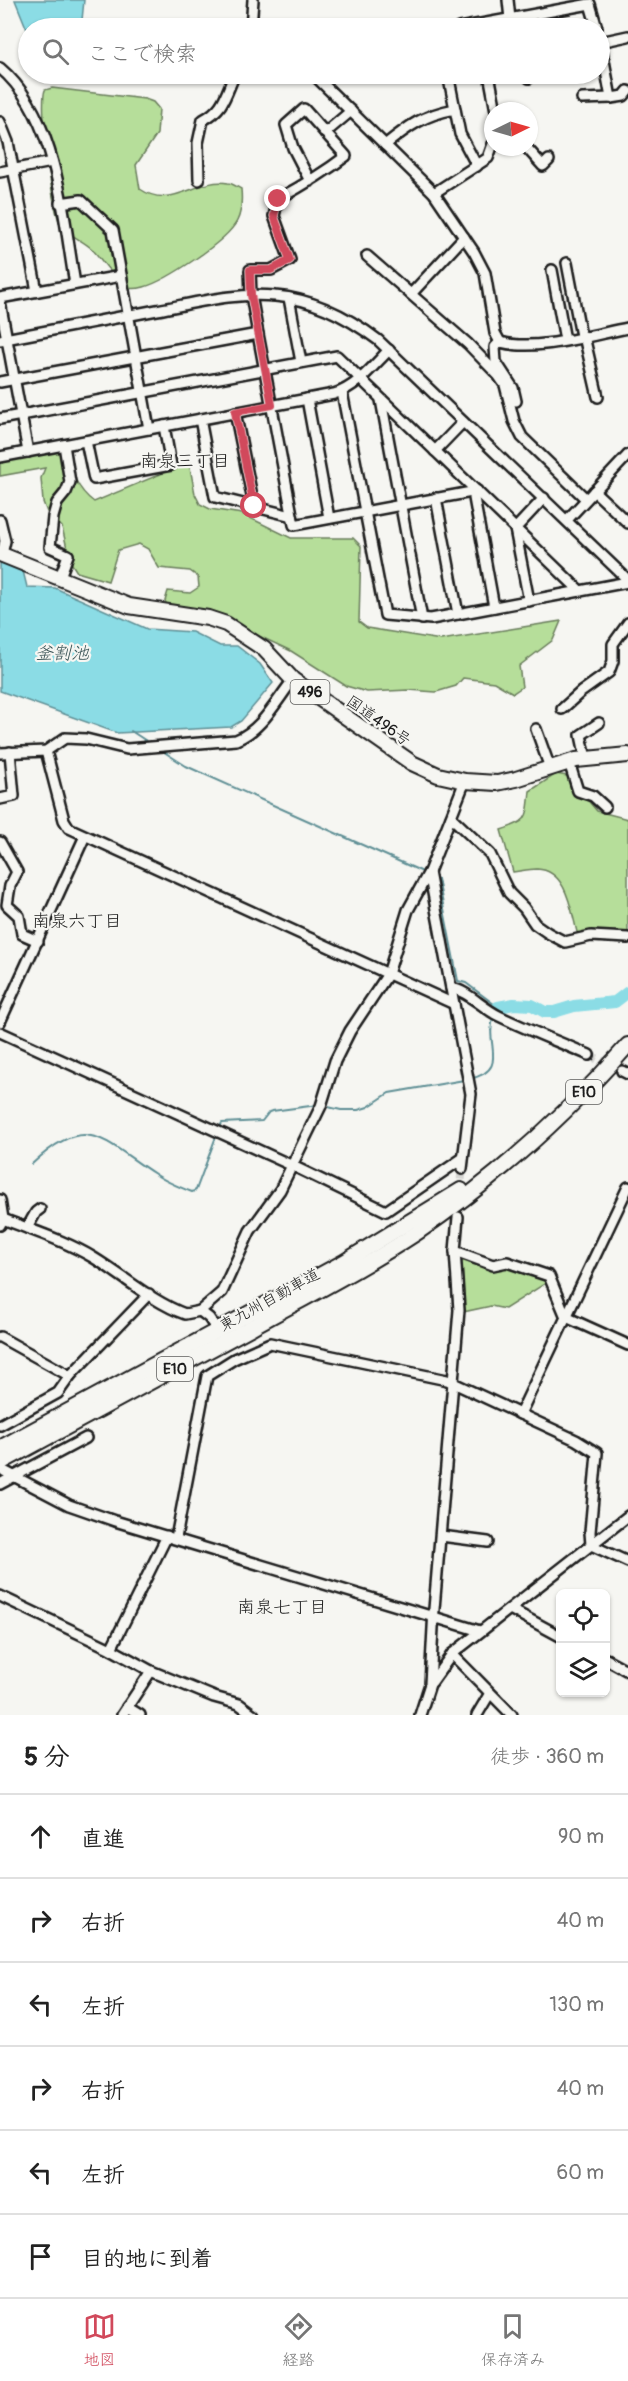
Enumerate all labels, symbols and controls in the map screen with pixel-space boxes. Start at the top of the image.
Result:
search box [18,18,610,84]
icon: search [39,35,72,68]
text: ここで検索 [87,40,197,68]
north arrow [484,102,538,156]
route end [264,185,290,211]
district label: 南泉三丁目 [140,450,230,473]
route start [240,492,266,518]
water label: 釜割池 [35,642,90,665]
road number: 496 [290,680,330,704]
street label: 国道496号 [342,691,415,750]
district label: 南泉六丁目 [32,910,122,933]
road number: E10 [566,1080,602,1104]
street label: 東九州自動車道 [216,1264,323,1336]
road number: E10 [157,1357,193,1381]
map controls [556,1589,610,1697]
button: locate [556,1589,610,1643]
district label: 南泉七丁目 [237,1596,327,1619]
button: layers [556,1643,610,1697]
text: 5 分 [24,1741,70,1773]
text: 徒歩 · 360 m [490,1744,604,1769]
icon: ahead [24,1820,57,1853]
text: 90 m [558,1824,604,1849]
text: 直進 [81,1825,125,1853]
icon: right [24,1904,57,1937]
text: 40 m [557,1908,604,1933]
text: 右折 [81,1909,125,1937]
icon: left [24,1988,57,2021]
text: 130 m [549,1992,604,2017]
text: 左折 [81,1993,125,2021]
icon: right [24,2072,57,2105]
text: 40 m [557,2076,604,2101]
text: 右折 [81,2077,125,2105]
icon: left [24,2156,57,2189]
text: 60 m [557,2160,604,2185]
text: 左折 [81,2161,125,2189]
icon: arrive [24,2240,57,2273]
text: 目的地に到着 [81,2245,213,2273]
tab: 地図 [83,2310,116,2370]
tab: 経路 [282,2310,315,2370]
tab: 保存済み [481,2310,545,2370]

